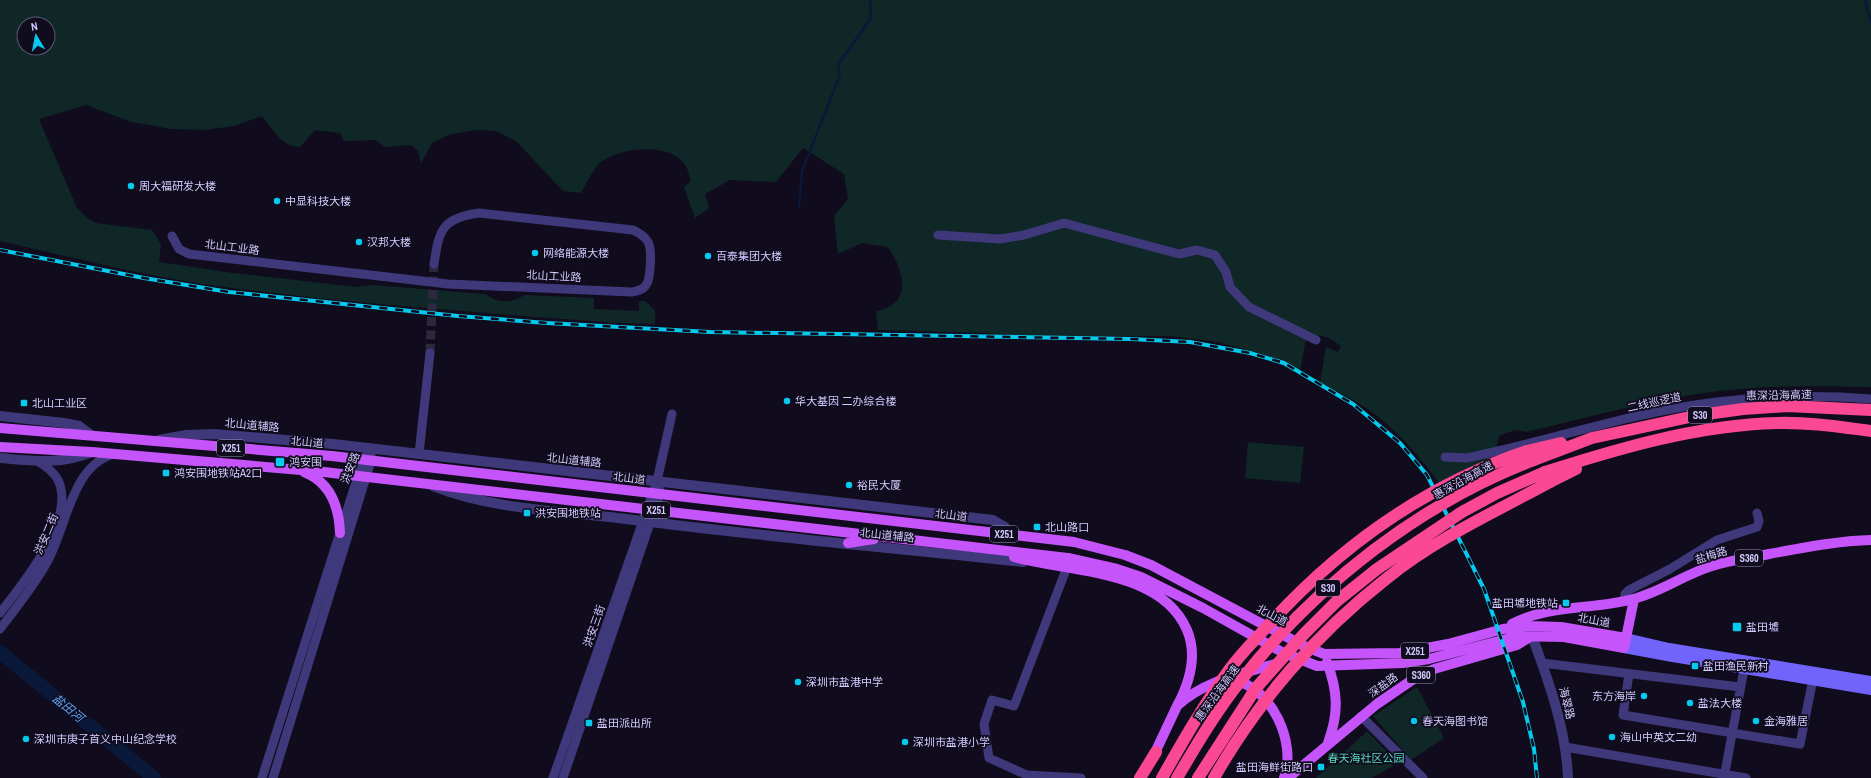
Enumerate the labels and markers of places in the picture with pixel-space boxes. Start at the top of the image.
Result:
place label: 周大福研发大楼 [139,179,216,193]
marker: 周大福研发大楼 [126,181,136,191]
place label: 中显科技大楼 [285,194,351,208]
marker: 中显科技大楼 [272,196,282,206]
place label: 汉邦大楼 [367,235,411,249]
marker: 汉邦大楼 [354,237,364,247]
place label: 网络能源大楼 [543,246,609,260]
marker: 网络能源大楼 [530,248,540,258]
place label: 百泰集团大楼 [716,249,782,263]
marker: 百泰集团大楼 [703,251,713,261]
place label: 华大基因 二办综合楼 [795,394,897,408]
place label: 北山工业区 [32,396,87,410]
marker: 华大基因 二办综合楼 [782,396,792,406]
marker: 北山工业区 [19,398,29,408]
place label: 鸿安围 [289,455,322,469]
marker: 鸿安围 [274,456,286,468]
place label: 鸿安围地铁站A2口 [174,466,262,480]
marker: 鸿安围地铁站A2口 [161,468,171,478]
place label: 裕民大厦 [857,478,901,492]
marker: 裕民大厦 [844,480,854,490]
place label: 洪安围地铁站 [535,506,601,520]
marker: 洪安围地铁站 [522,508,532,518]
place label: 北山路口 [1045,520,1089,534]
marker: 北山路口 [1032,522,1042,532]
place label: 盐田墟地铁站 [1492,596,1558,610]
marker: 盐田墟地铁站 [1561,598,1571,608]
place label: 盐田墟 [1746,620,1779,634]
marker: 盐田墟 [1731,621,1743,633]
place label: 盐田渔民新村 [1703,659,1769,673]
marker: 盐田渔民新村 [1690,661,1700,671]
place label: 深圳市盐港中学 [806,675,883,689]
marker: 深圳市盐港中学 [793,677,803,687]
place label: 东方海岸 [1592,689,1636,703]
marker: 东方海岸 [1639,691,1649,701]
place label: 盐法大楼 [1698,696,1742,710]
marker: 盐法大楼 [1685,698,1695,708]
place label: 春天海图书馆 [1422,714,1488,728]
place label: 金海雅居 [1764,714,1808,728]
place label: 盐田派出所 [597,716,652,730]
marker: 春天海图书馆 [1409,716,1419,726]
marker: 金海雅居 [1751,716,1761,726]
marker: 盐田派出所 [584,718,594,728]
place label: 海山中英文二幼 [1620,730,1697,744]
place label: 深圳市庚子首义中山纪念学校 [34,732,177,746]
marker: 海山中英文二幼 [1607,732,1617,742]
marker: 深圳市庚子首义中山纪念学校 [21,734,31,744]
place label: 深圳市盐港小学 [913,735,990,749]
marker: 深圳市盐港小学 [900,737,910,747]
place label: 盐田海鲜街路口 [1236,760,1313,774]
marker: 盐田海鲜街路口 [1316,762,1326,772]

